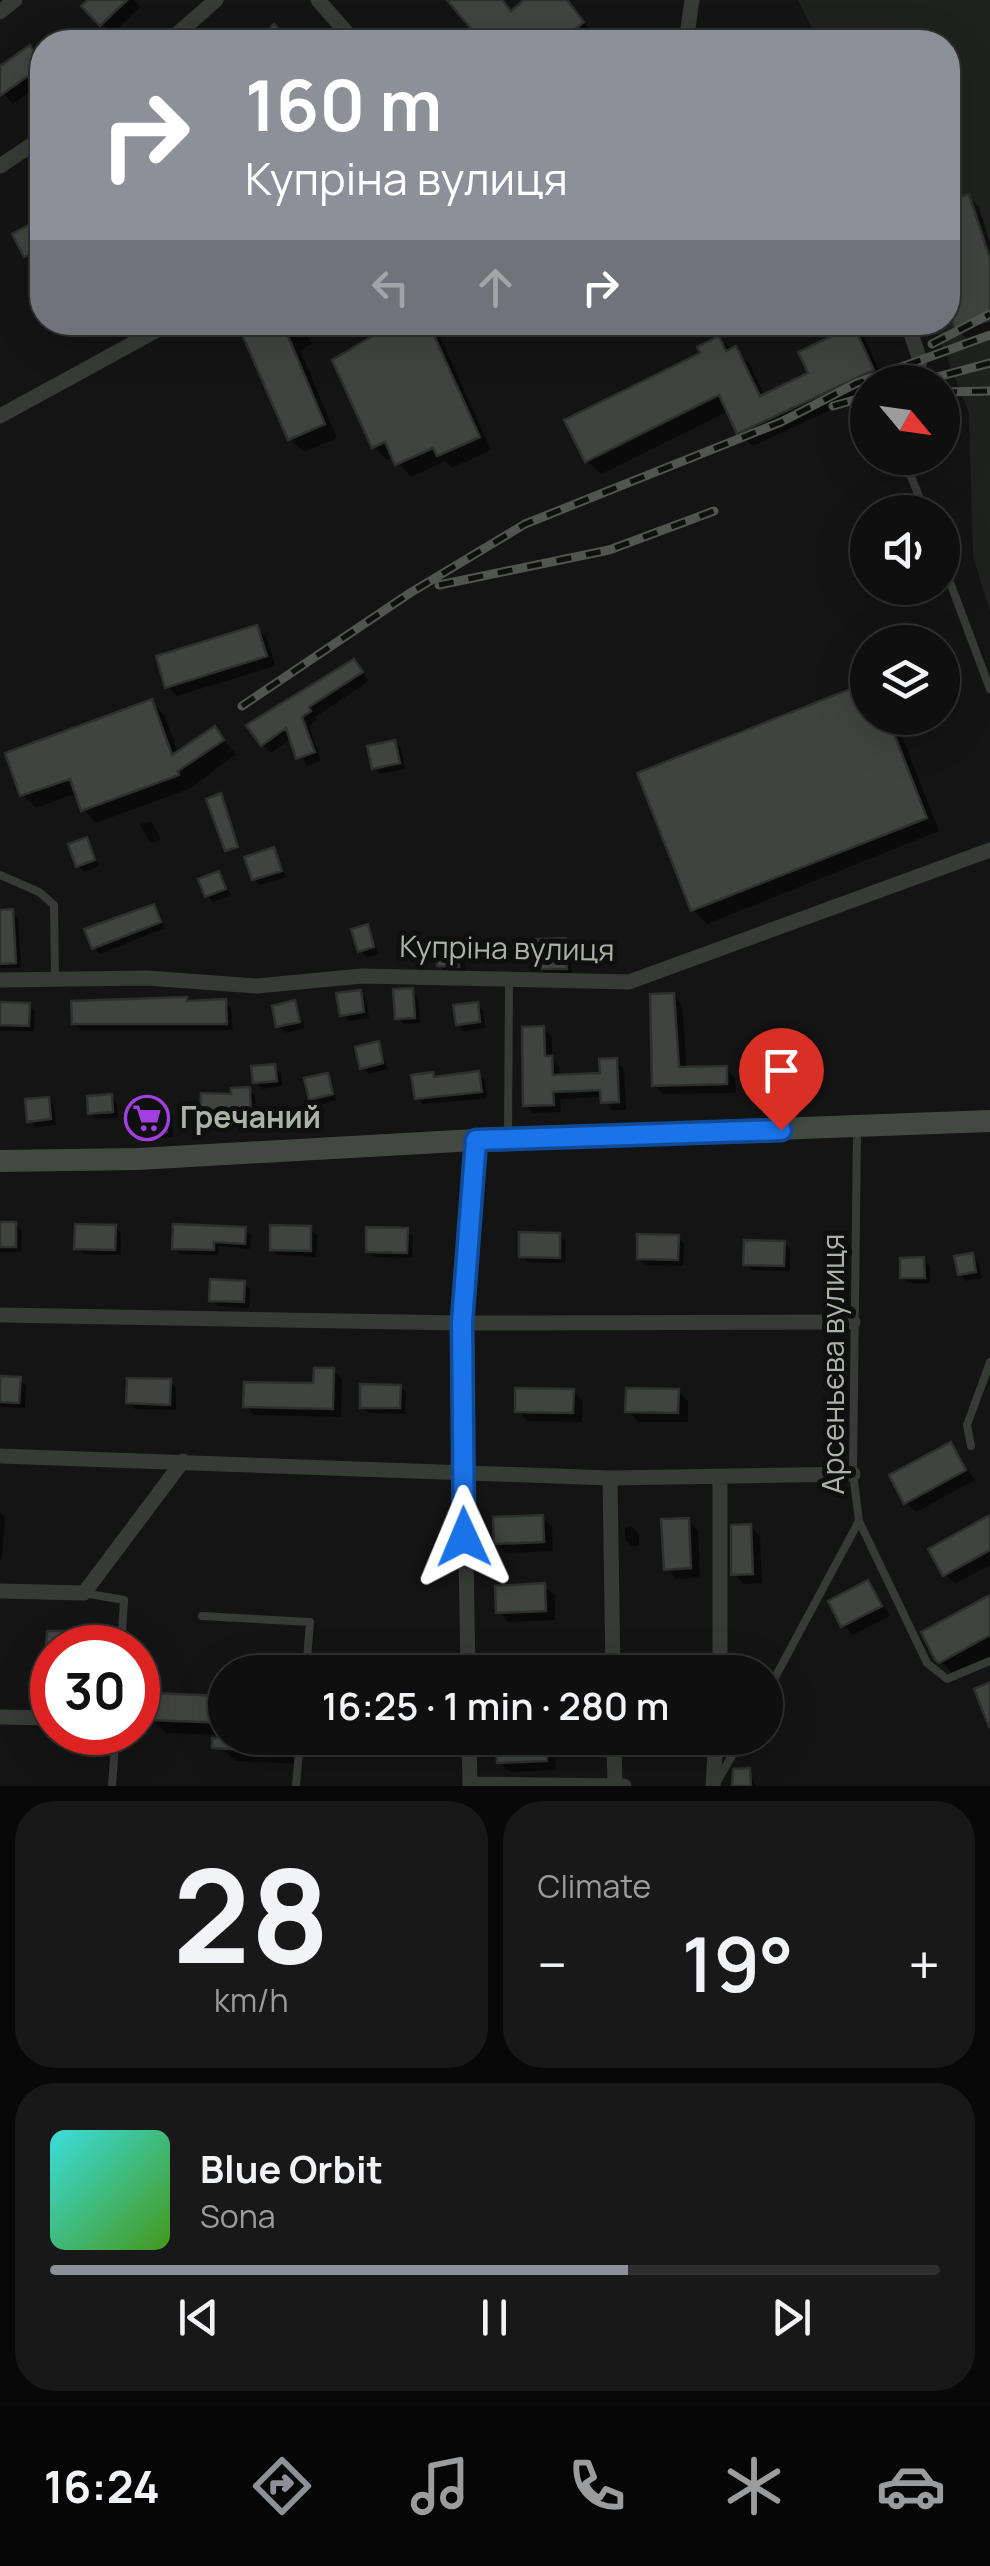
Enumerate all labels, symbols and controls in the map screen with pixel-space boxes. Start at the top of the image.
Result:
text: 160 m [245,56,442,152]
icon: right [80,70,210,200]
text: Купріна вулиця [245,147,568,209]
icon: left [363,260,418,315]
icon: ahead [468,260,523,315]
icon: right [573,260,628,315]
north arrow [850,365,960,475]
map controls [850,365,960,735]
button: sound [850,495,960,605]
button: layers [850,625,960,735]
street label: Купріна вулиця [399,925,615,970]
pin [739,1028,824,1131]
icon: arrive [754,1043,809,1098]
supermarket icon: Гречаний [124,1095,170,1141]
place label: Гречаний [180,1096,321,1137]
street label: Арсеньєва вулиця [812,1234,853,1494]
position arrow [412,1485,516,1589]
speed limit sign: 30 [30,1625,160,1755]
text: 16:25 · 1 min · 280 m [322,1679,669,1731]
text: 28 [173,1824,330,2002]
text: Climate [538,1864,651,1908]
text: 19° [682,1912,794,2015]
text: − [538,1926,567,2002]
text: + [908,1926,940,2002]
text: km/h [214,1978,288,2022]
text: Blue Orbit [200,2142,383,2194]
text: Sona [200,2194,275,2238]
icon: previous [171,2290,226,2345]
icon: pause [467,2290,522,2345]
icon: next [764,2290,819,2345]
icon: directions [247,2451,317,2521]
icon: music [405,2451,475,2521]
icon: phone [562,2451,632,2521]
icon: climate [719,2451,789,2521]
icon: car [876,2451,946,2521]
text: 16:24 [44,2455,160,2517]

